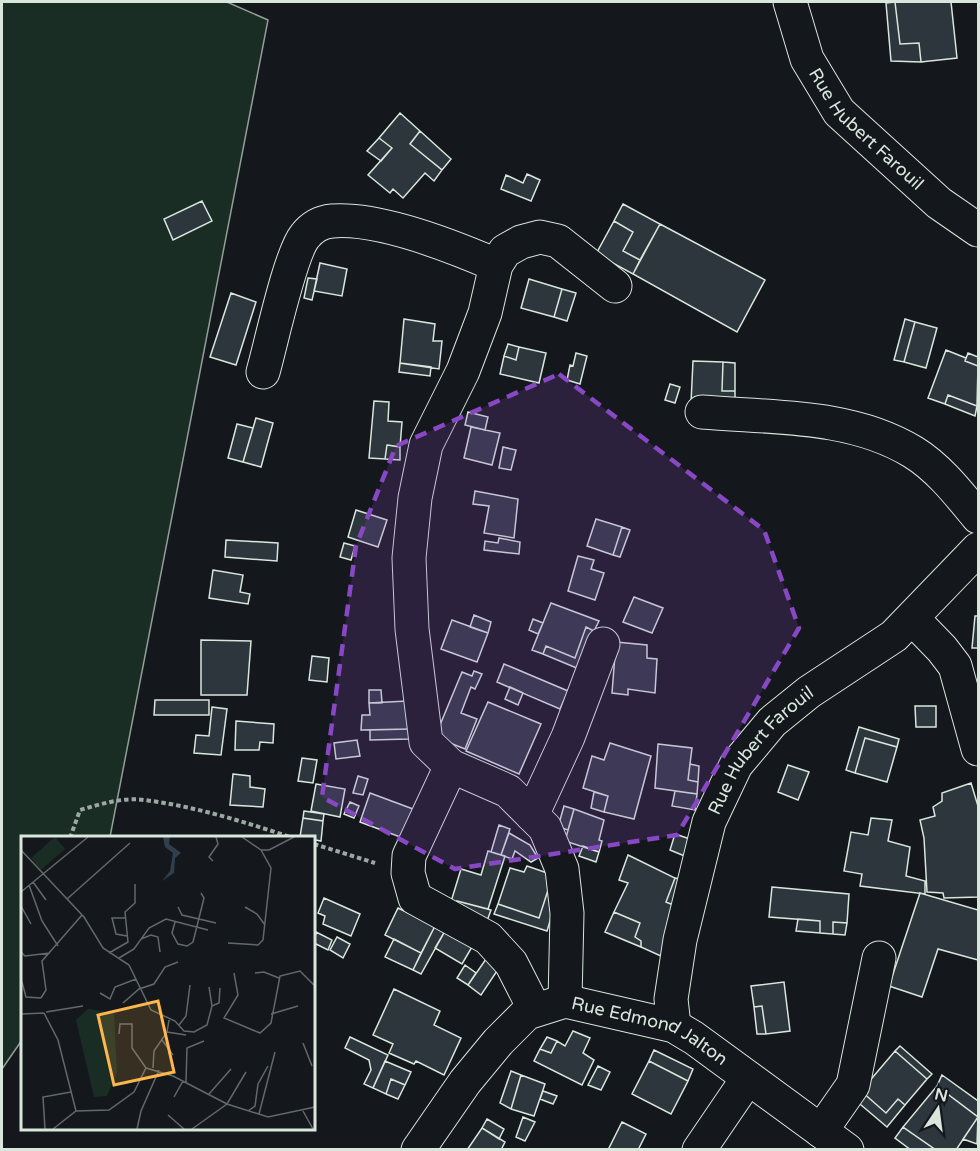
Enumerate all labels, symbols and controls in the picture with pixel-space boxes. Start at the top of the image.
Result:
street label: Rue Hubert Farouil [804,64,928,195]
street label: Rue Hubert Farouil [703,681,818,818]
inset map [21,836,315,1130]
street label: Rue Edmond Jalton [569,992,732,1070]
north arrow [908,1079,968,1139]
text: N [933,1084,950,1107]

